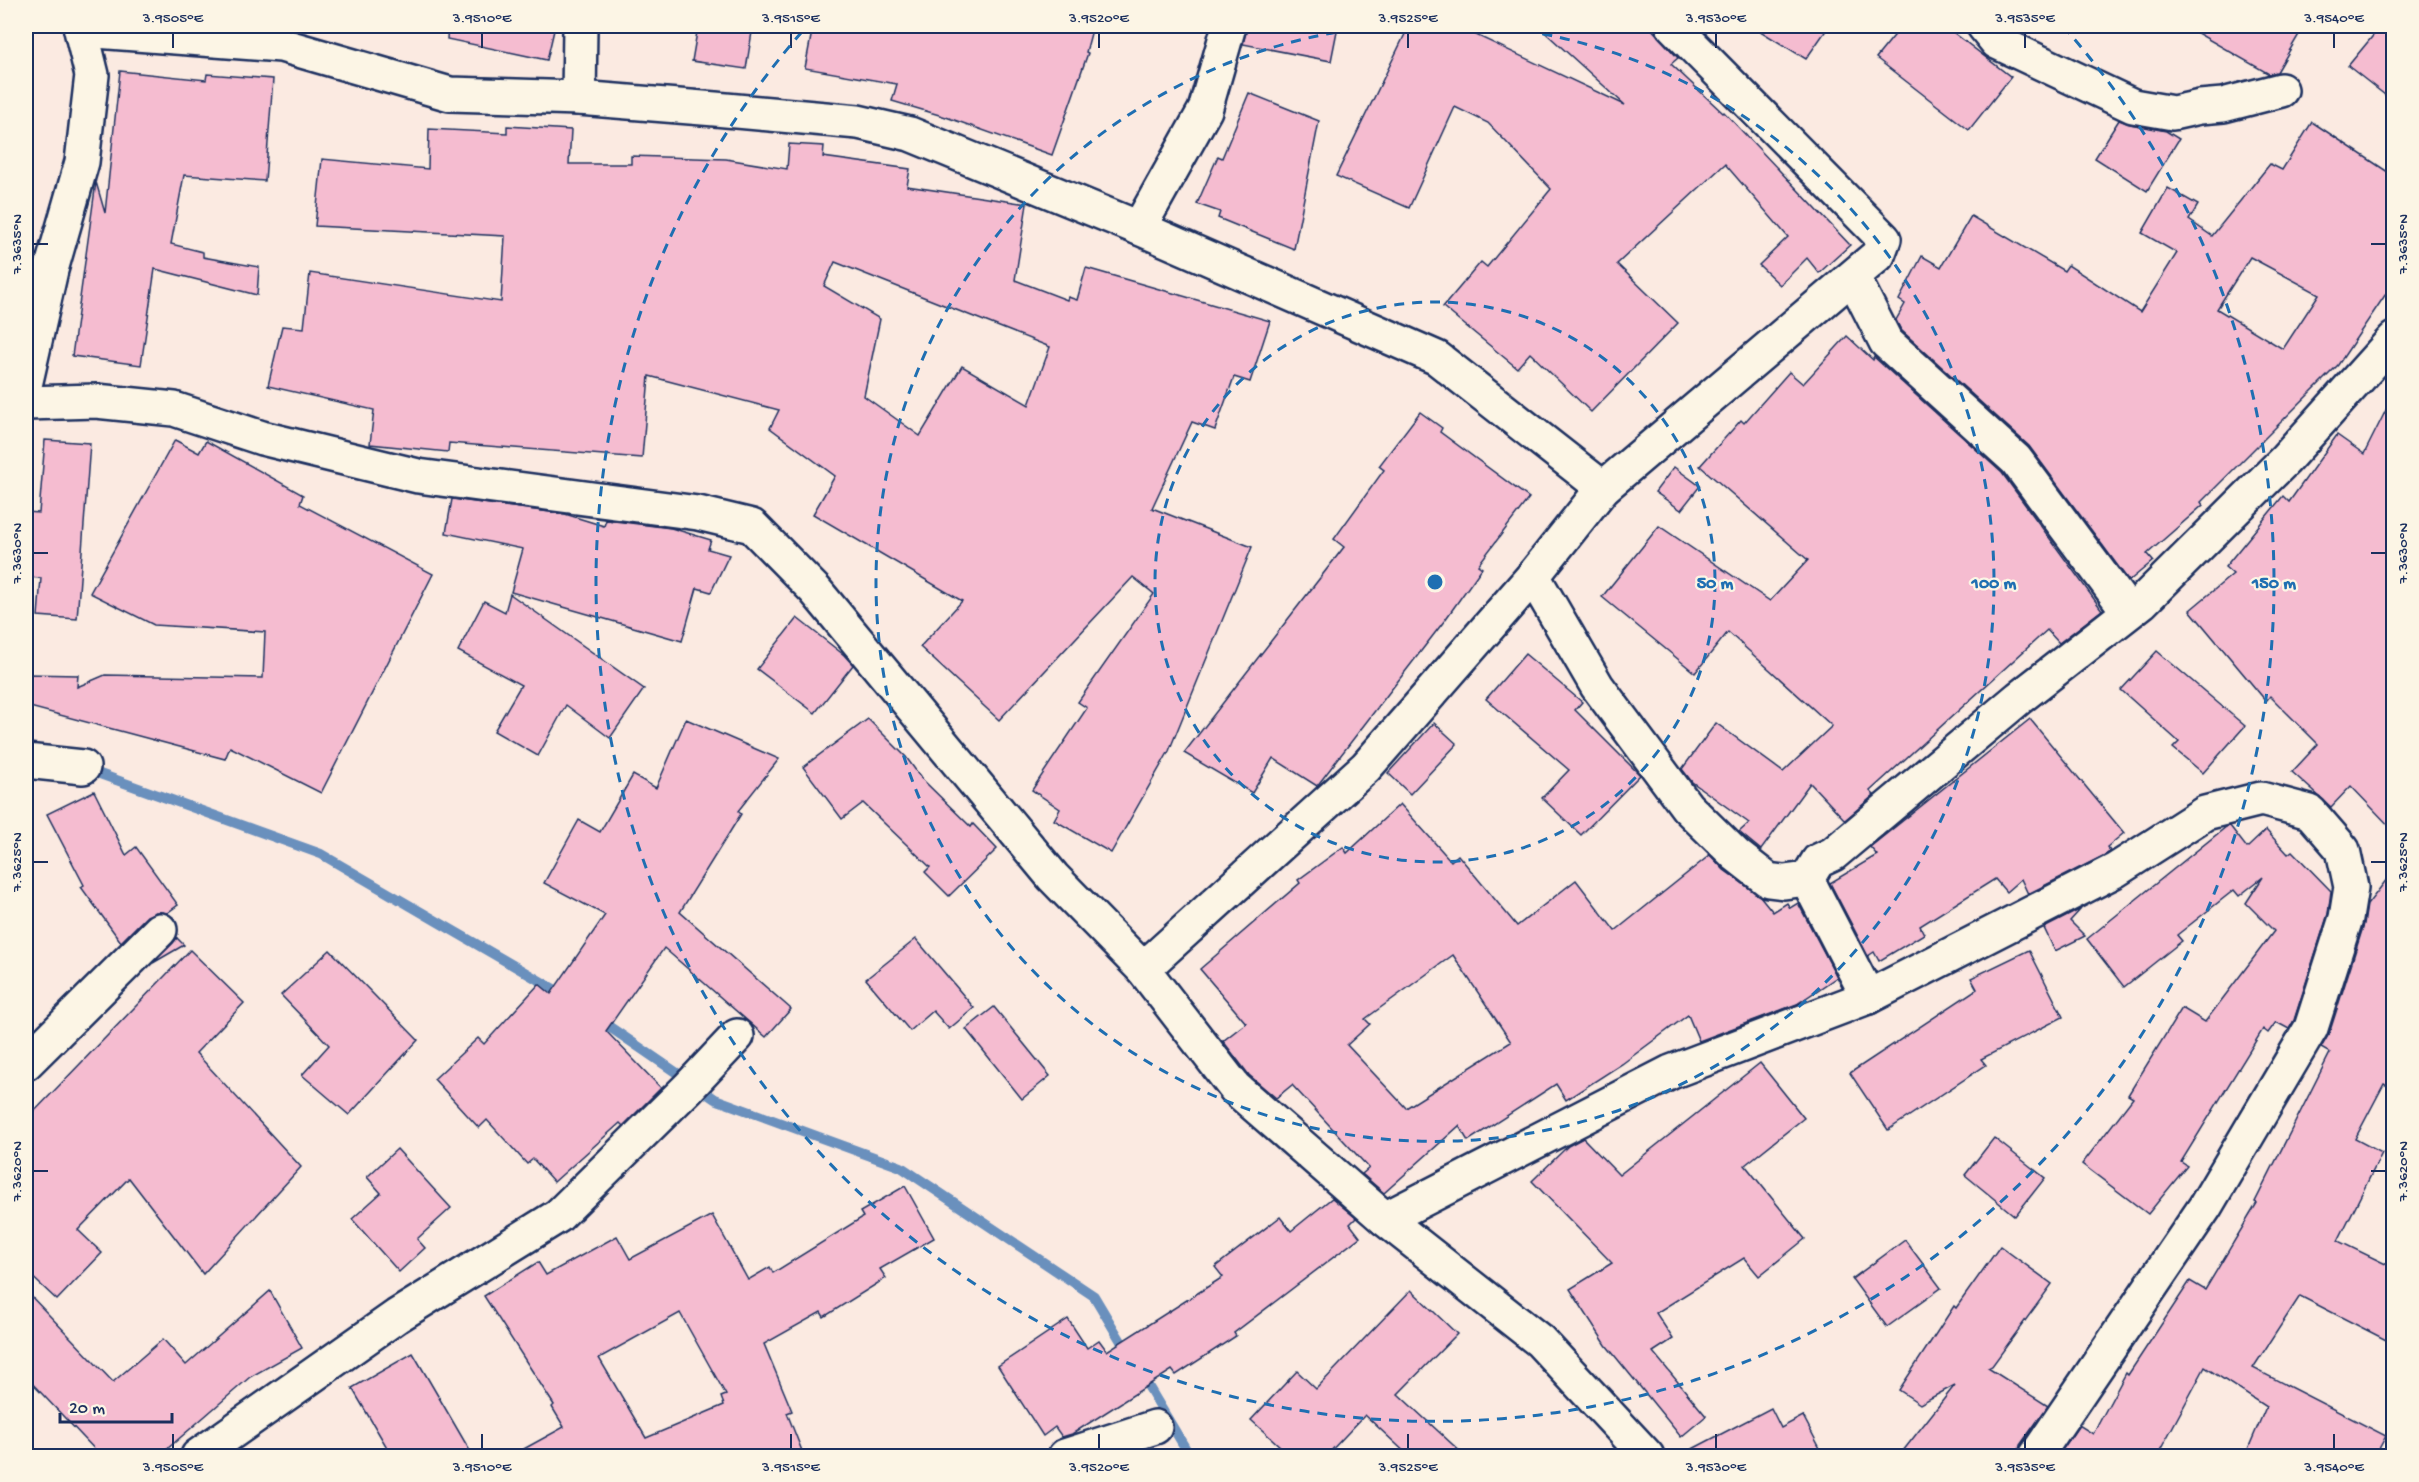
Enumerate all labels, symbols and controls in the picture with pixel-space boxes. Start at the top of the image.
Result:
text: 3.9505°E [142,10,204,28]
text: 3.9510°E [452,10,512,28]
text: 3.9515°E [761,10,821,28]
text: 3.9520°E [1068,10,1130,28]
text: 3.9525°E [1377,10,1438,28]
text: 3.9530°E [1685,10,1747,28]
text: 3.9535°E [1994,10,2055,28]
text: 3.9540°E [2303,10,2364,28]
text: 7.3635°N [9,214,27,275]
text: 7.3635°N [2395,214,2413,275]
text: 7.3630°N [9,522,27,584]
text: 7.3630°N [2395,522,2413,584]
centre of rings [1425,572,1445,592]
text: 50 m [1697,574,1734,595]
text: 100 m [1971,574,2017,595]
text: 150 m [2251,574,2296,595]
text: 7.3625°N [9,832,27,893]
text: 7.3625°N [2395,832,2413,893]
text: 7.3620°N [9,1141,27,1202]
text: 7.3620°N [2395,1141,2413,1202]
scale bar [60,1386,172,1424]
text: 20 m [69,1399,105,1420]
text: 3.9505°E [142,1459,204,1477]
text: 3.9510°E [452,1459,512,1477]
text: 3.9515°E [761,1459,821,1477]
text: 3.9520°E [1068,1459,1130,1477]
text: 3.9525°E [1377,1459,1438,1477]
text: 3.9530°E [1685,1459,1747,1477]
text: 3.9535°E [1994,1459,2055,1477]
text: 3.9540°E [2303,1459,2364,1477]

